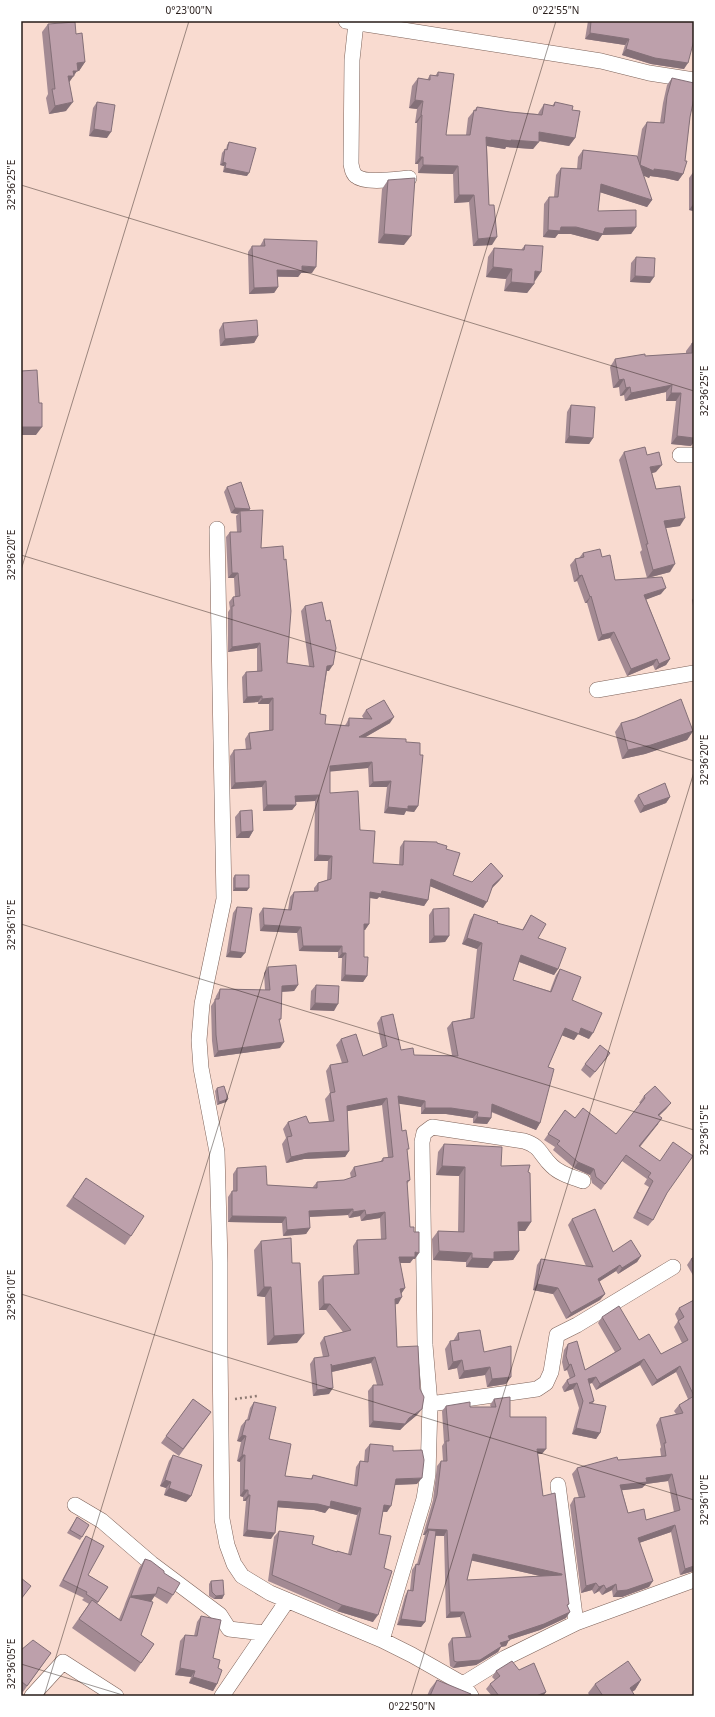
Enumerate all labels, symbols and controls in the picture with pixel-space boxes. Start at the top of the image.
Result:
text: 0°23'00"N [166,3,212,17]
text: 0°22'55"N [533,3,579,17]
text: 32°36'25"E [4,160,18,210]
text: 32°36'25"E [697,366,711,416]
text: 32°36'20"E [4,530,18,580]
text: 32°36'20"E [697,735,711,785]
text: 32°36'15"E [4,900,18,950]
text: 32°36'15"E [697,1105,711,1155]
text: 32°36'10"E [4,1270,18,1320]
text: 32°36'10"E [697,1475,711,1525]
text: 32°36'05"E [4,1639,18,1689]
text: 0°22'50"N [389,1699,435,1713]

